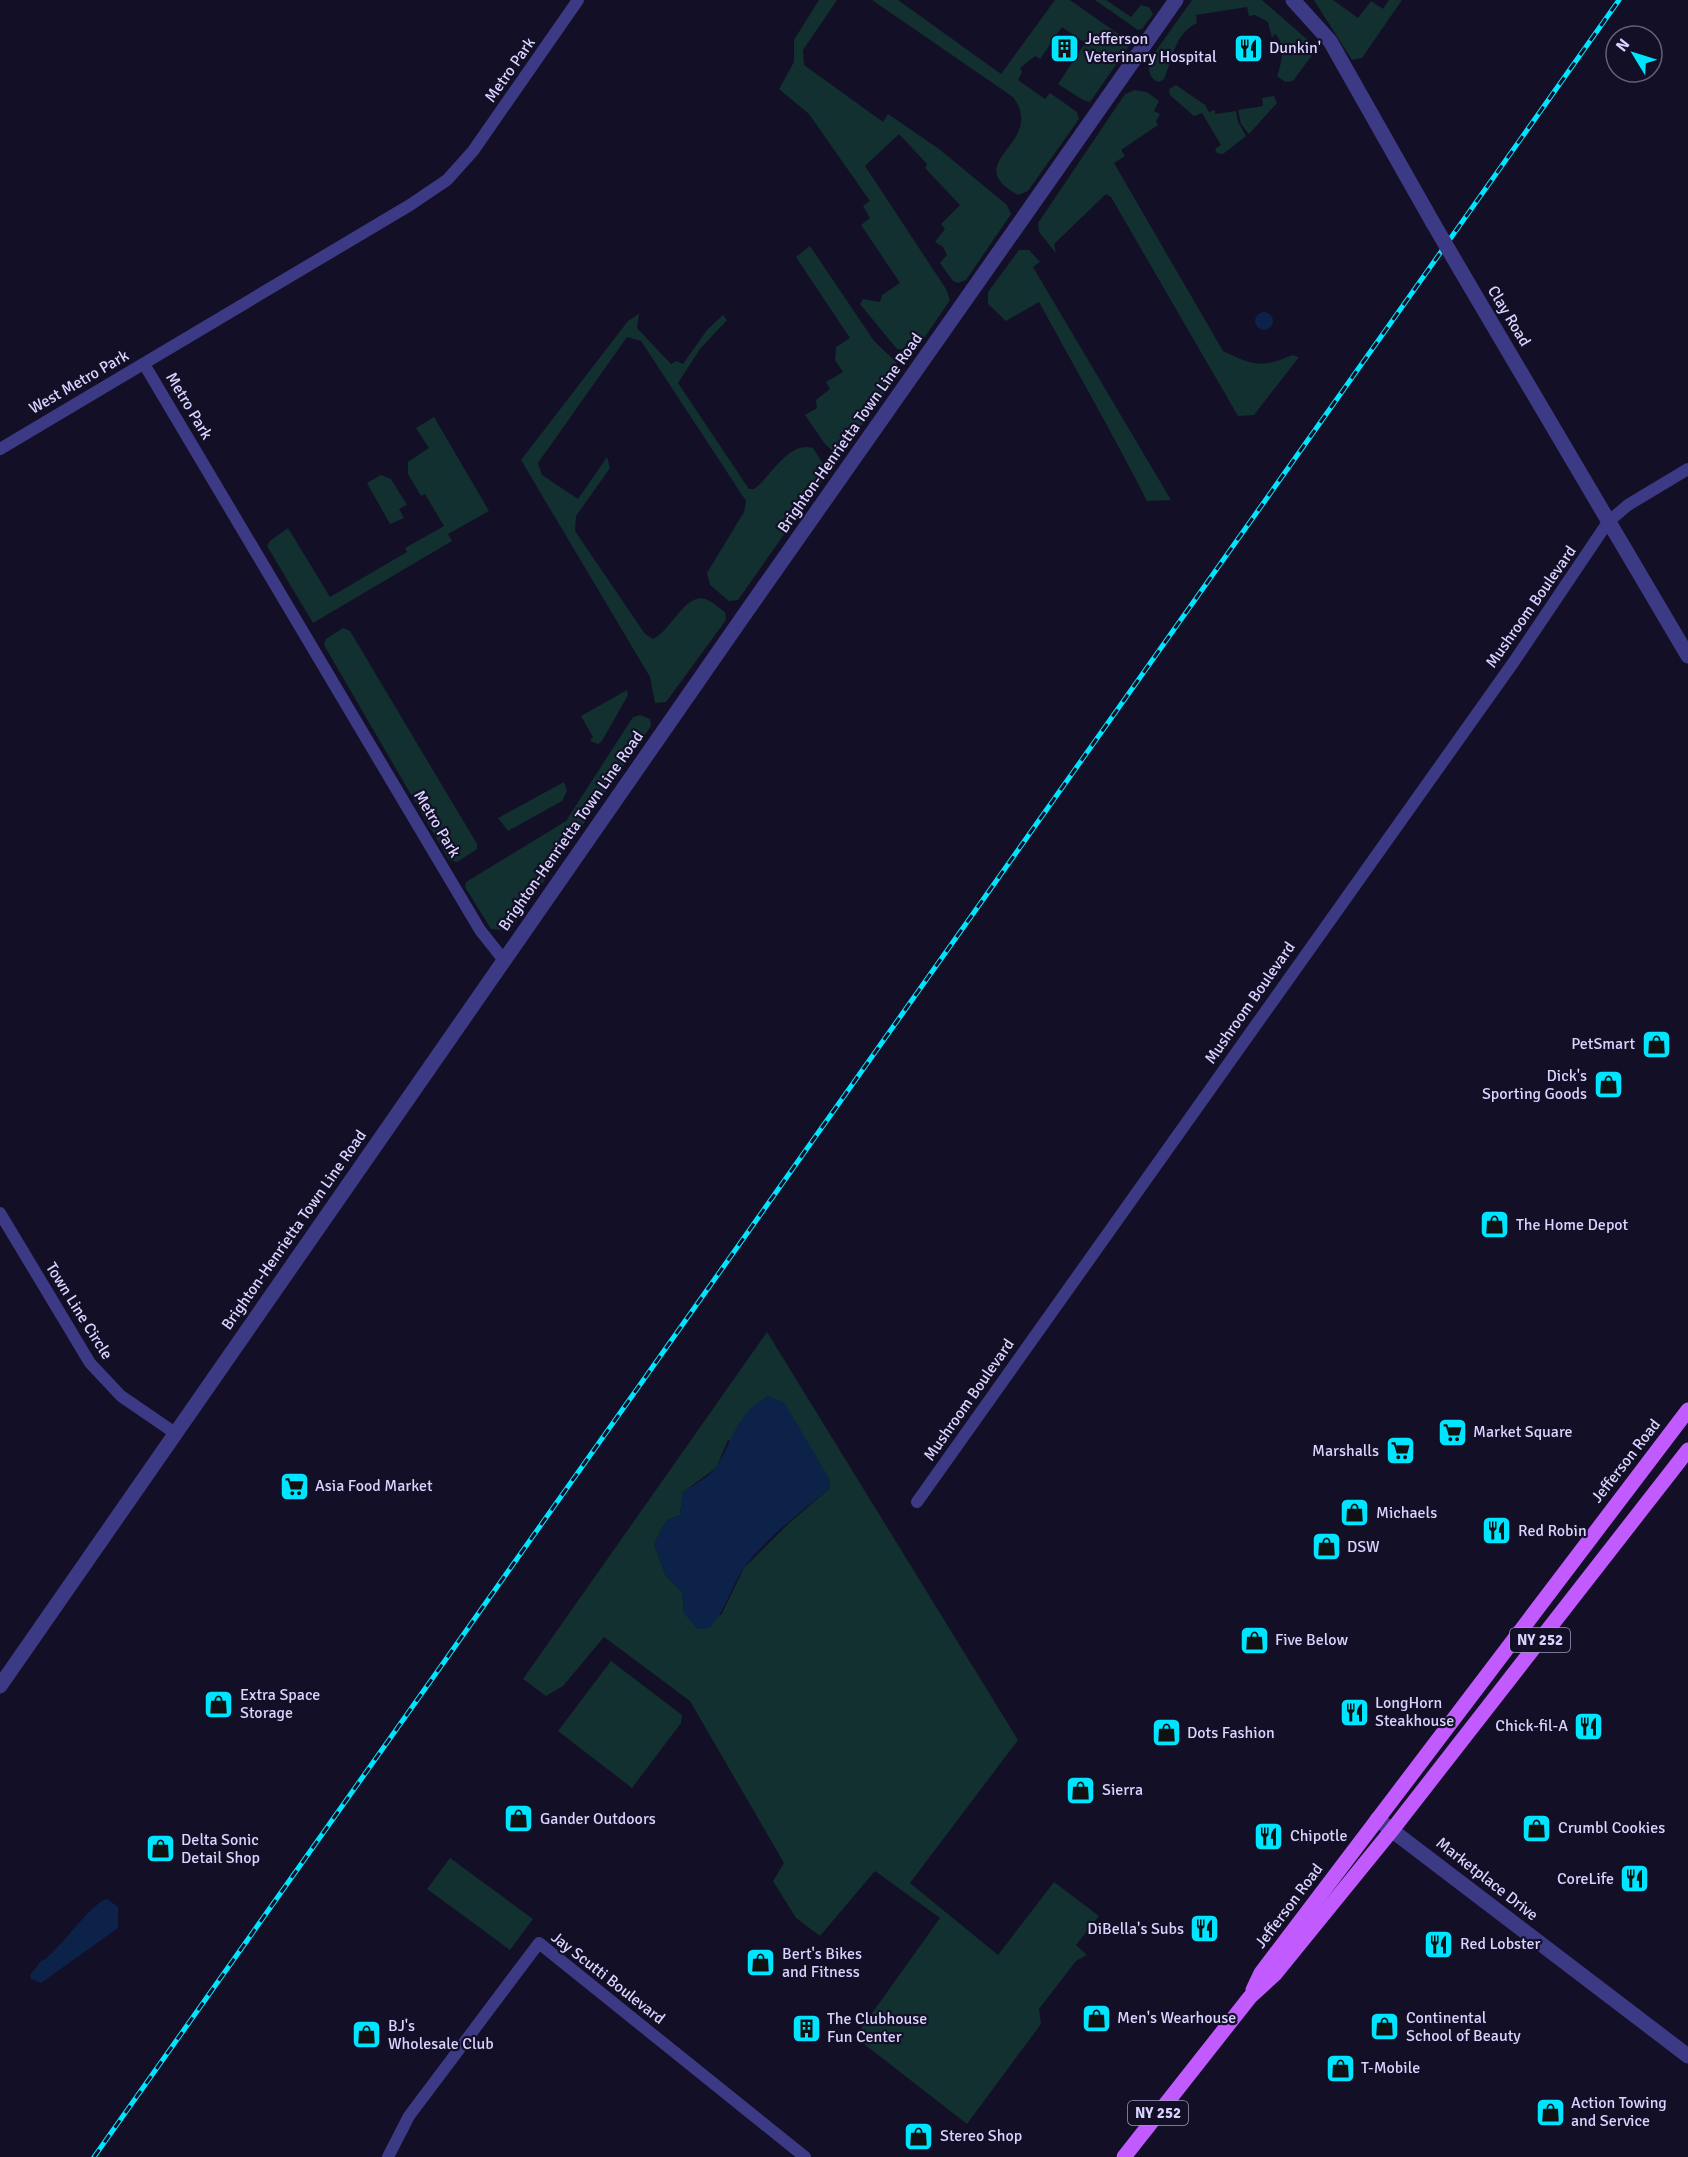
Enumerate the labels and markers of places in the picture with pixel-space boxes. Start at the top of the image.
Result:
place label: Jefferson Veterinary Hospital [1085,29,1217,67]
building icon: Jefferson Veterinary Hospital [1048,32,1080,64]
restaurant icon: Dunkin' [1232,32,1264,64]
place label: Dunkin' [1269,38,1321,58]
shop icon: PetSmart [1640,1028,1672,1060]
place label: PetSmart [1571,1034,1635,1054]
place label: Dick's Sporting Goods [1482,1066,1587,1104]
shop icon: Dick's Sporting Goods [1592,1069,1624,1101]
shop icon: The Home Depot [1479,1209,1511,1241]
place label: The Home Depot [1516,1215,1629,1235]
supermarket icon: Market Square [1436,1416,1468,1448]
place label: Market Square [1473,1422,1573,1442]
supermarket icon: Marshalls [1384,1435,1416,1467]
place label: Marshalls [1312,1441,1379,1461]
supermarket icon: Asia Food Market [278,1470,310,1502]
place label: Asia Food Market [315,1476,433,1496]
shop icon: Michaels [1339,1497,1371,1529]
place label: Michaels [1376,1503,1437,1523]
restaurant icon: Red Robin [1481,1515,1513,1547]
place label: Red Robin [1518,1521,1587,1541]
shop icon: DSW [1310,1531,1342,1563]
place label: DSW [1347,1537,1380,1557]
shop icon: Five Below [1238,1624,1270,1656]
place label: Five Below [1275,1630,1349,1650]
place label: Extra Space Storage [240,1685,320,1723]
shop icon: Extra Space Storage [203,1688,235,1720]
place label: LongHorn Steakhouse [1375,1693,1454,1731]
restaurant icon: LongHorn Steakhouse [1338,1696,1370,1728]
restaurant icon: Chick-fil-A [1573,1710,1605,1742]
place label: Chick-fil-A [1495,1716,1568,1736]
shop icon: Dots Fashion [1150,1717,1182,1749]
place label: Dots Fashion [1187,1723,1275,1743]
shop icon: Sierra [1065,1774,1097,1806]
place label: Sierra [1102,1780,1143,1800]
shop icon: Gander Outdoors [503,1803,535,1835]
place label: Gander Outdoors [540,1809,656,1829]
shop icon: Crumbl Cookies [1521,1812,1553,1844]
place label: Crumbl Cookies [1558,1818,1665,1838]
restaurant icon: Chipotle [1253,1820,1285,1852]
place label: Chipotle [1290,1826,1348,1846]
place label: Delta Sonic Detail Shop [181,1830,260,1868]
shop icon: Delta Sonic Detail Shop [144,1833,176,1865]
restaurant icon: CoreLife [1619,1863,1651,1895]
place label: CoreLife [1557,1869,1614,1889]
restaurant icon: DiBella's Subs [1189,1913,1221,1945]
place label: DiBella's Subs [1087,1919,1184,1939]
restaurant icon: Red Lobster [1423,1928,1455,1960]
place label: Red Lobster [1460,1934,1541,1954]
place label: Bert's Bikes and Fitness [782,1944,862,1982]
shop icon: Bert's Bikes and Fitness [745,1947,777,1979]
shop icon: Men's Wearhouse [1080,2002,1112,2034]
place label: Men's Wearhouse [1117,2008,1236,2028]
place label: Continental School of Beauty [1406,2008,1521,2046]
place label: The Clubhouse Fun Center [827,2009,927,2047]
shop icon: Continental School of Beauty [1369,2011,1401,2043]
building icon: The Clubhouse Fun Center [790,2012,822,2044]
place label: BJ's Wholesale Club [388,2016,494,2054]
shop icon: BJ's Wholesale Club [351,2019,383,2051]
shop icon: T-Mobile [1324,2052,1356,2084]
place label: T-Mobile [1361,2058,1420,2078]
place label: Action Towing and Service [1571,2093,1667,2131]
shop icon: Action Towing and Service [1534,2096,1566,2128]
shop icon: Stereo Shop [903,2120,935,2152]
place label: Stereo Shop [940,2126,1022,2146]

